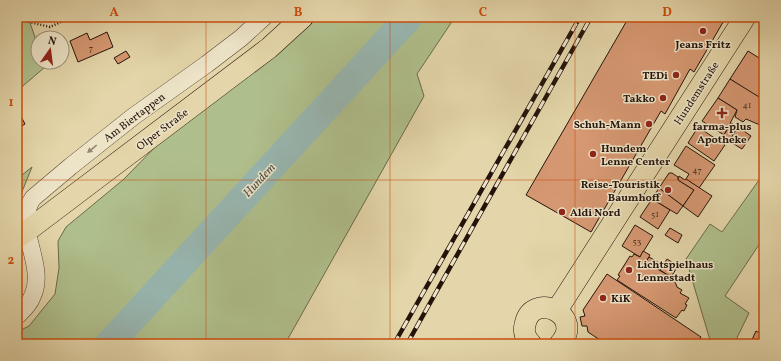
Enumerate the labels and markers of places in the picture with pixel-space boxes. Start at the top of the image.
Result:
marker: Jeans Fritz [698,26,708,36]
place label: Jeans Fritz [674,38,731,53]
place label: TEDi [642,69,668,84]
marker: TEDi [671,70,681,80]
place label: Takko [623,92,655,107]
marker: Takko [658,93,668,103]
marker: farma-plus Apotheke [717,108,727,118]
place label: Schuh-Mann [574,118,641,133]
marker: Schuh-Mann [644,119,654,129]
place label: farma-plus Apotheke [692,120,752,148]
place label: Hundem Lenne Center [601,142,671,170]
marker: Hundem Lenne Center [588,149,598,159]
place label: Reise-Touristik Baumhoff [581,178,661,206]
marker: Reise-Touristik Baumhoff [663,185,673,195]
place label: Aldi Nord [570,206,621,221]
marker: Aldi Nord [557,207,567,217]
place label: Lichtspielhaus Lennestadt [637,258,713,286]
marker: Lichtspielhaus Lennestadt [624,265,634,275]
place label: KiK [611,292,631,307]
marker: KiK [598,293,608,303]

